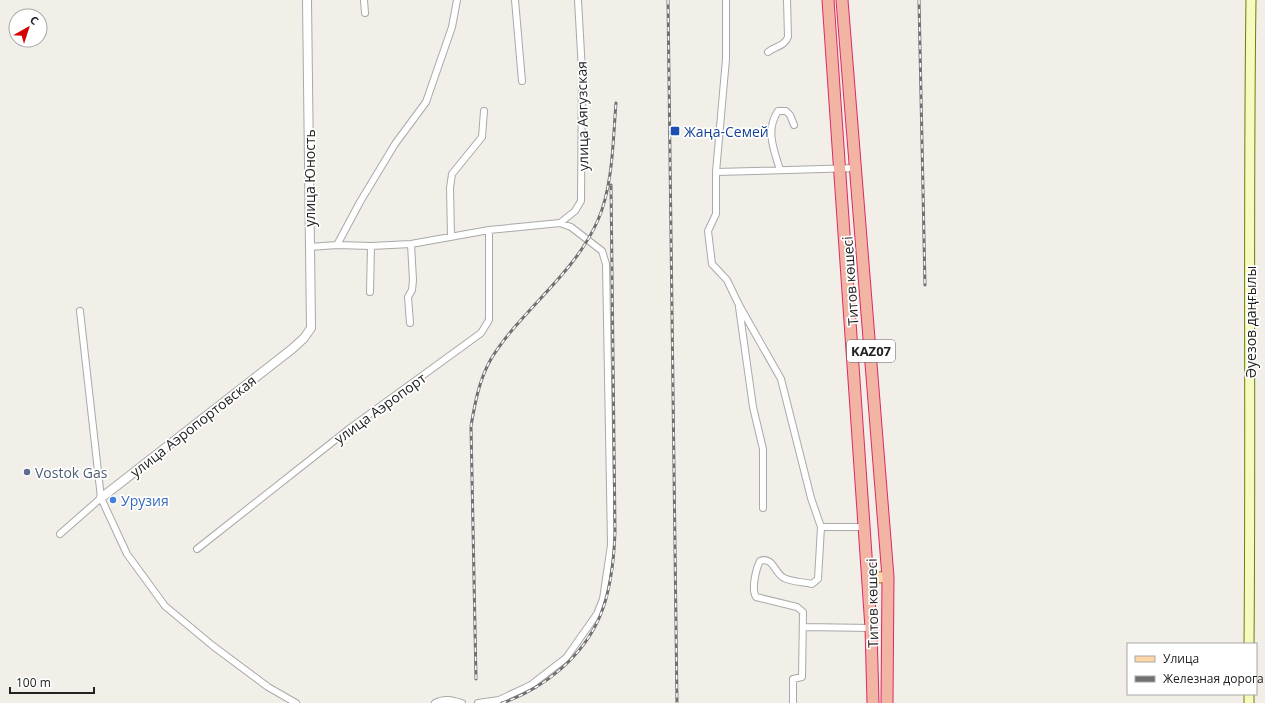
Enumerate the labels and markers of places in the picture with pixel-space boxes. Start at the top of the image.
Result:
place label: Жаңа-Семей [684,122,769,141]
marker: Жаңа-Семей [669,125,681,137]
place label: Vostok Gas [35,463,108,482]
marker: Vostok Gas [22,467,32,477]
place label: Урузия [121,491,169,510]
marker: Урузия [108,495,118,505]

